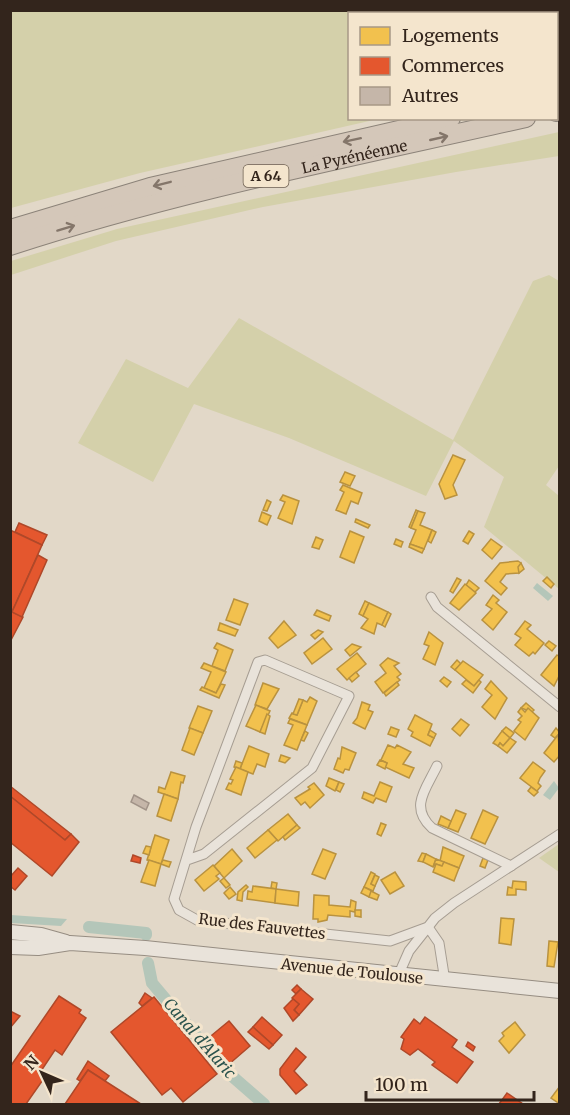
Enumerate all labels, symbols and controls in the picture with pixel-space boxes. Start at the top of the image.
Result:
legend [348,12,558,120]
text: Logements [402,24,499,47]
text: Commerces [402,54,504,77]
text: Autres [401,84,459,107]
one-way arrow [429,131,448,143]
street label: La Pyrénéenne [300,135,409,177]
one-way arrow [343,135,363,146]
road number: A 64 [244,165,288,187]
one-way arrow [153,179,172,191]
one-way arrow [56,222,75,233]
street label: Rue des Fauvettes [197,909,327,943]
street label: Avenue de Toulouse [279,954,424,988]
water label: Canal d'Alaric [160,994,241,1083]
north arrow [12,1043,72,1103]
text: N [20,1051,43,1074]
scale bar [366,1064,534,1102]
text: 100 m [375,1073,428,1096]

